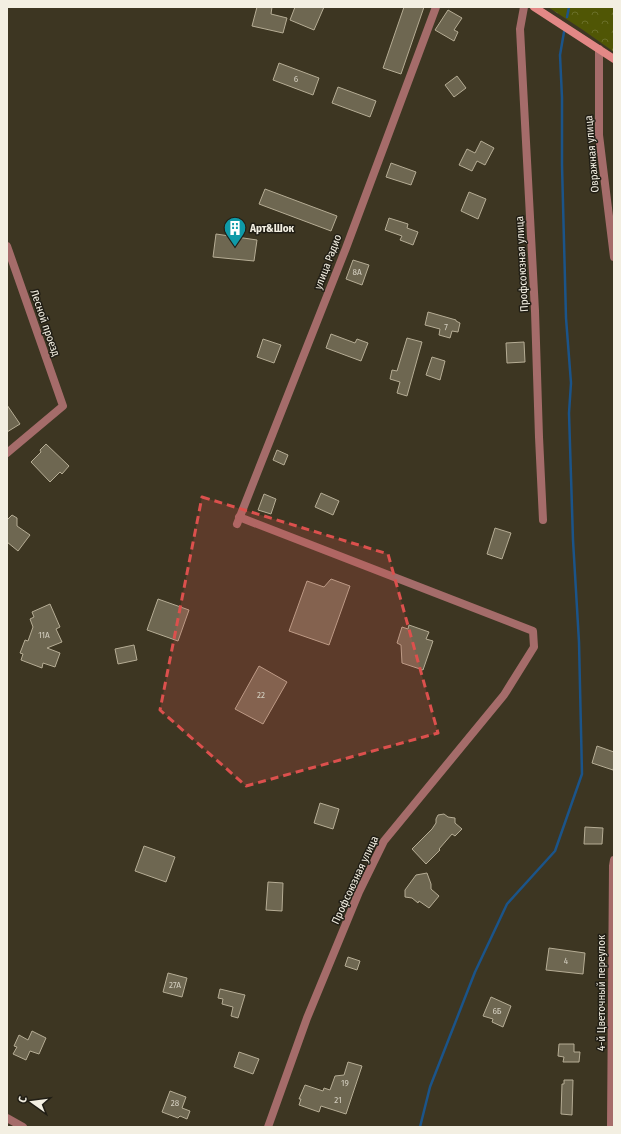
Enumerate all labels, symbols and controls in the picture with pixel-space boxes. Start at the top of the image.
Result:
house number: 6 [294,74,299,84]
street label: Овражная улица [582,115,602,193]
building icon: Арт&Шок [222,215,248,248]
street label: Профсоюзная улица [513,216,531,312]
place label: Арт&Шок [249,222,295,235]
street label: улица Радио [312,232,345,291]
house number: 8А [352,267,362,277]
street label: Лесной проезд [28,288,63,359]
house number: 7 [444,322,448,332]
house number: 11А [38,630,50,640]
house number: 22 [257,690,265,700]
street label: Профсоюзная улица [329,834,381,926]
street label: 4-й Цветочный переулок [595,934,608,1051]
house number: 4 [564,956,569,966]
house number: 27А [169,980,181,990]
house number: 6Б [492,1006,502,1016]
house number: 19 [341,1078,349,1088]
north arrow [12,1082,52,1122]
text: С [16,1095,30,1104]
house number: 21 [334,1095,342,1105]
house number: 28 [171,1098,180,1108]

